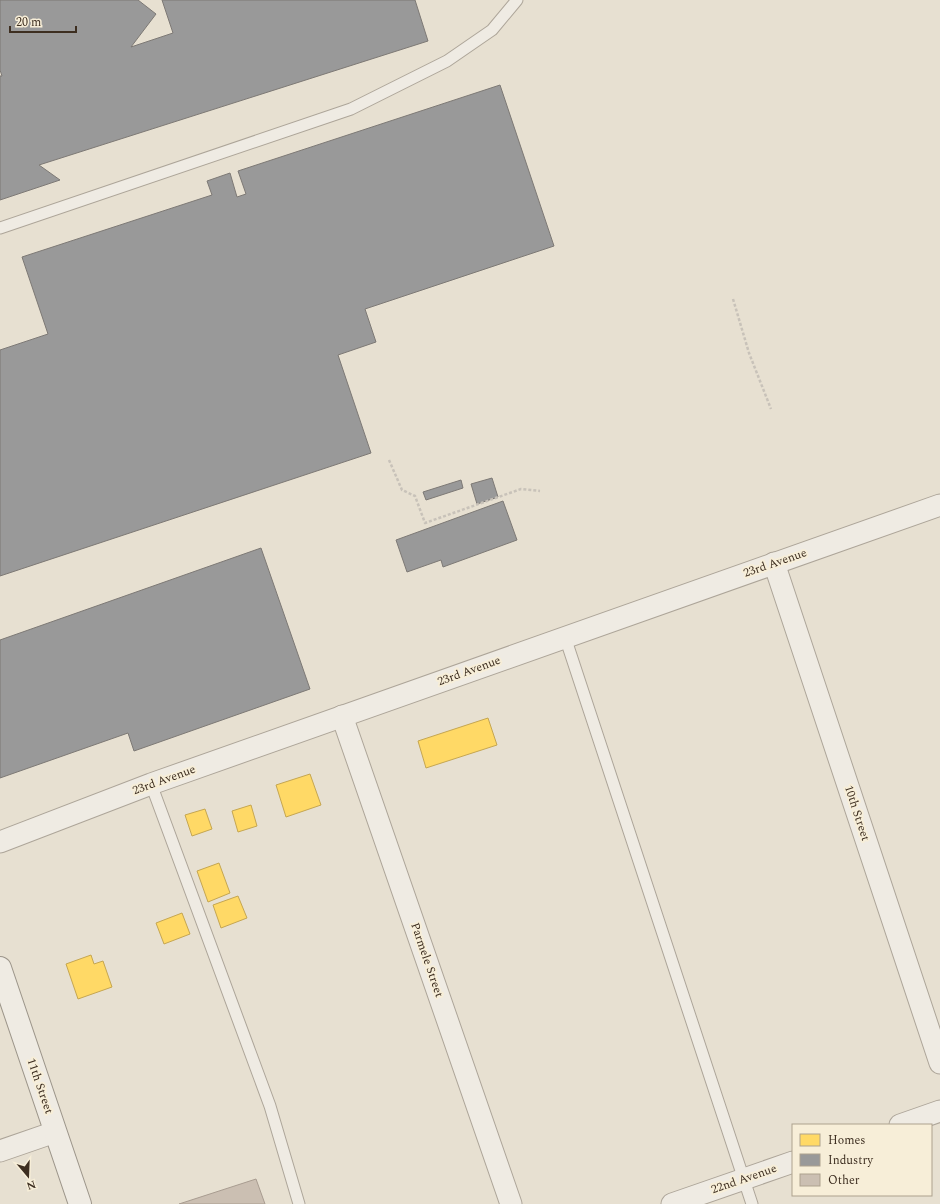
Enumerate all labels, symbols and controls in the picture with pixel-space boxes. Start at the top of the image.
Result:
scale bar [10,8,76,34]
text: 20 m [16,13,41,32]
street label: 23rd Avenue [741,543,810,583]
street label: 23rd Avenue [435,651,503,691]
street label: 23rd Avenue [130,760,198,800]
street label: 10th Street [839,783,875,843]
street label: Parmele Street [405,920,449,1000]
street label: 11th Street [22,1056,58,1116]
legend [792,1124,932,1196]
text: Homes [828,1131,866,1150]
text: Industry [828,1151,874,1170]
north arrow [8,1156,48,1196]
street label: 22nd Avenue [709,1159,780,1199]
text: Other [828,1171,860,1190]
text: N [24,1175,38,1194]

